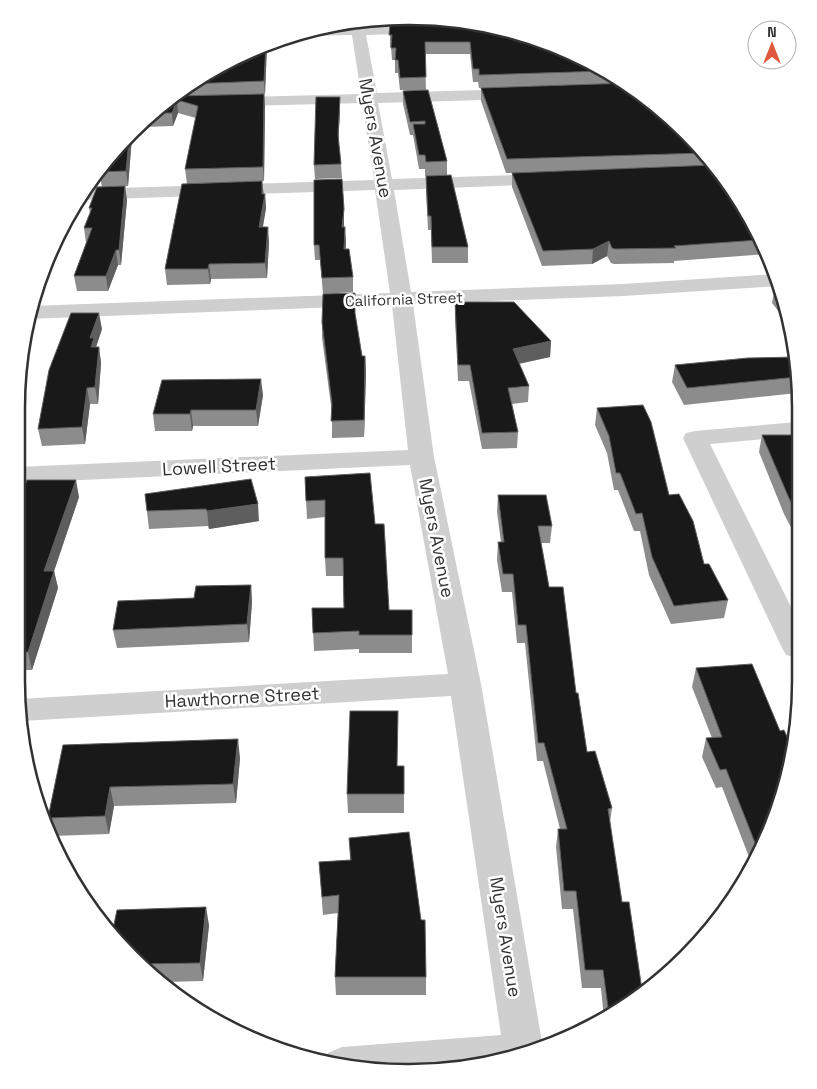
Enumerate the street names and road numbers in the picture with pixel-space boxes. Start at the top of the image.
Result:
street label: Myers Avenue [354,76,398,200]
street label: California Street [345,287,463,311]
street label: Lowell Street [161,452,277,480]
street label: Myers Avenue [414,476,460,600]
street label: Hawthorne Street [164,681,320,713]
street label: Myers Avenue [485,875,527,999]

